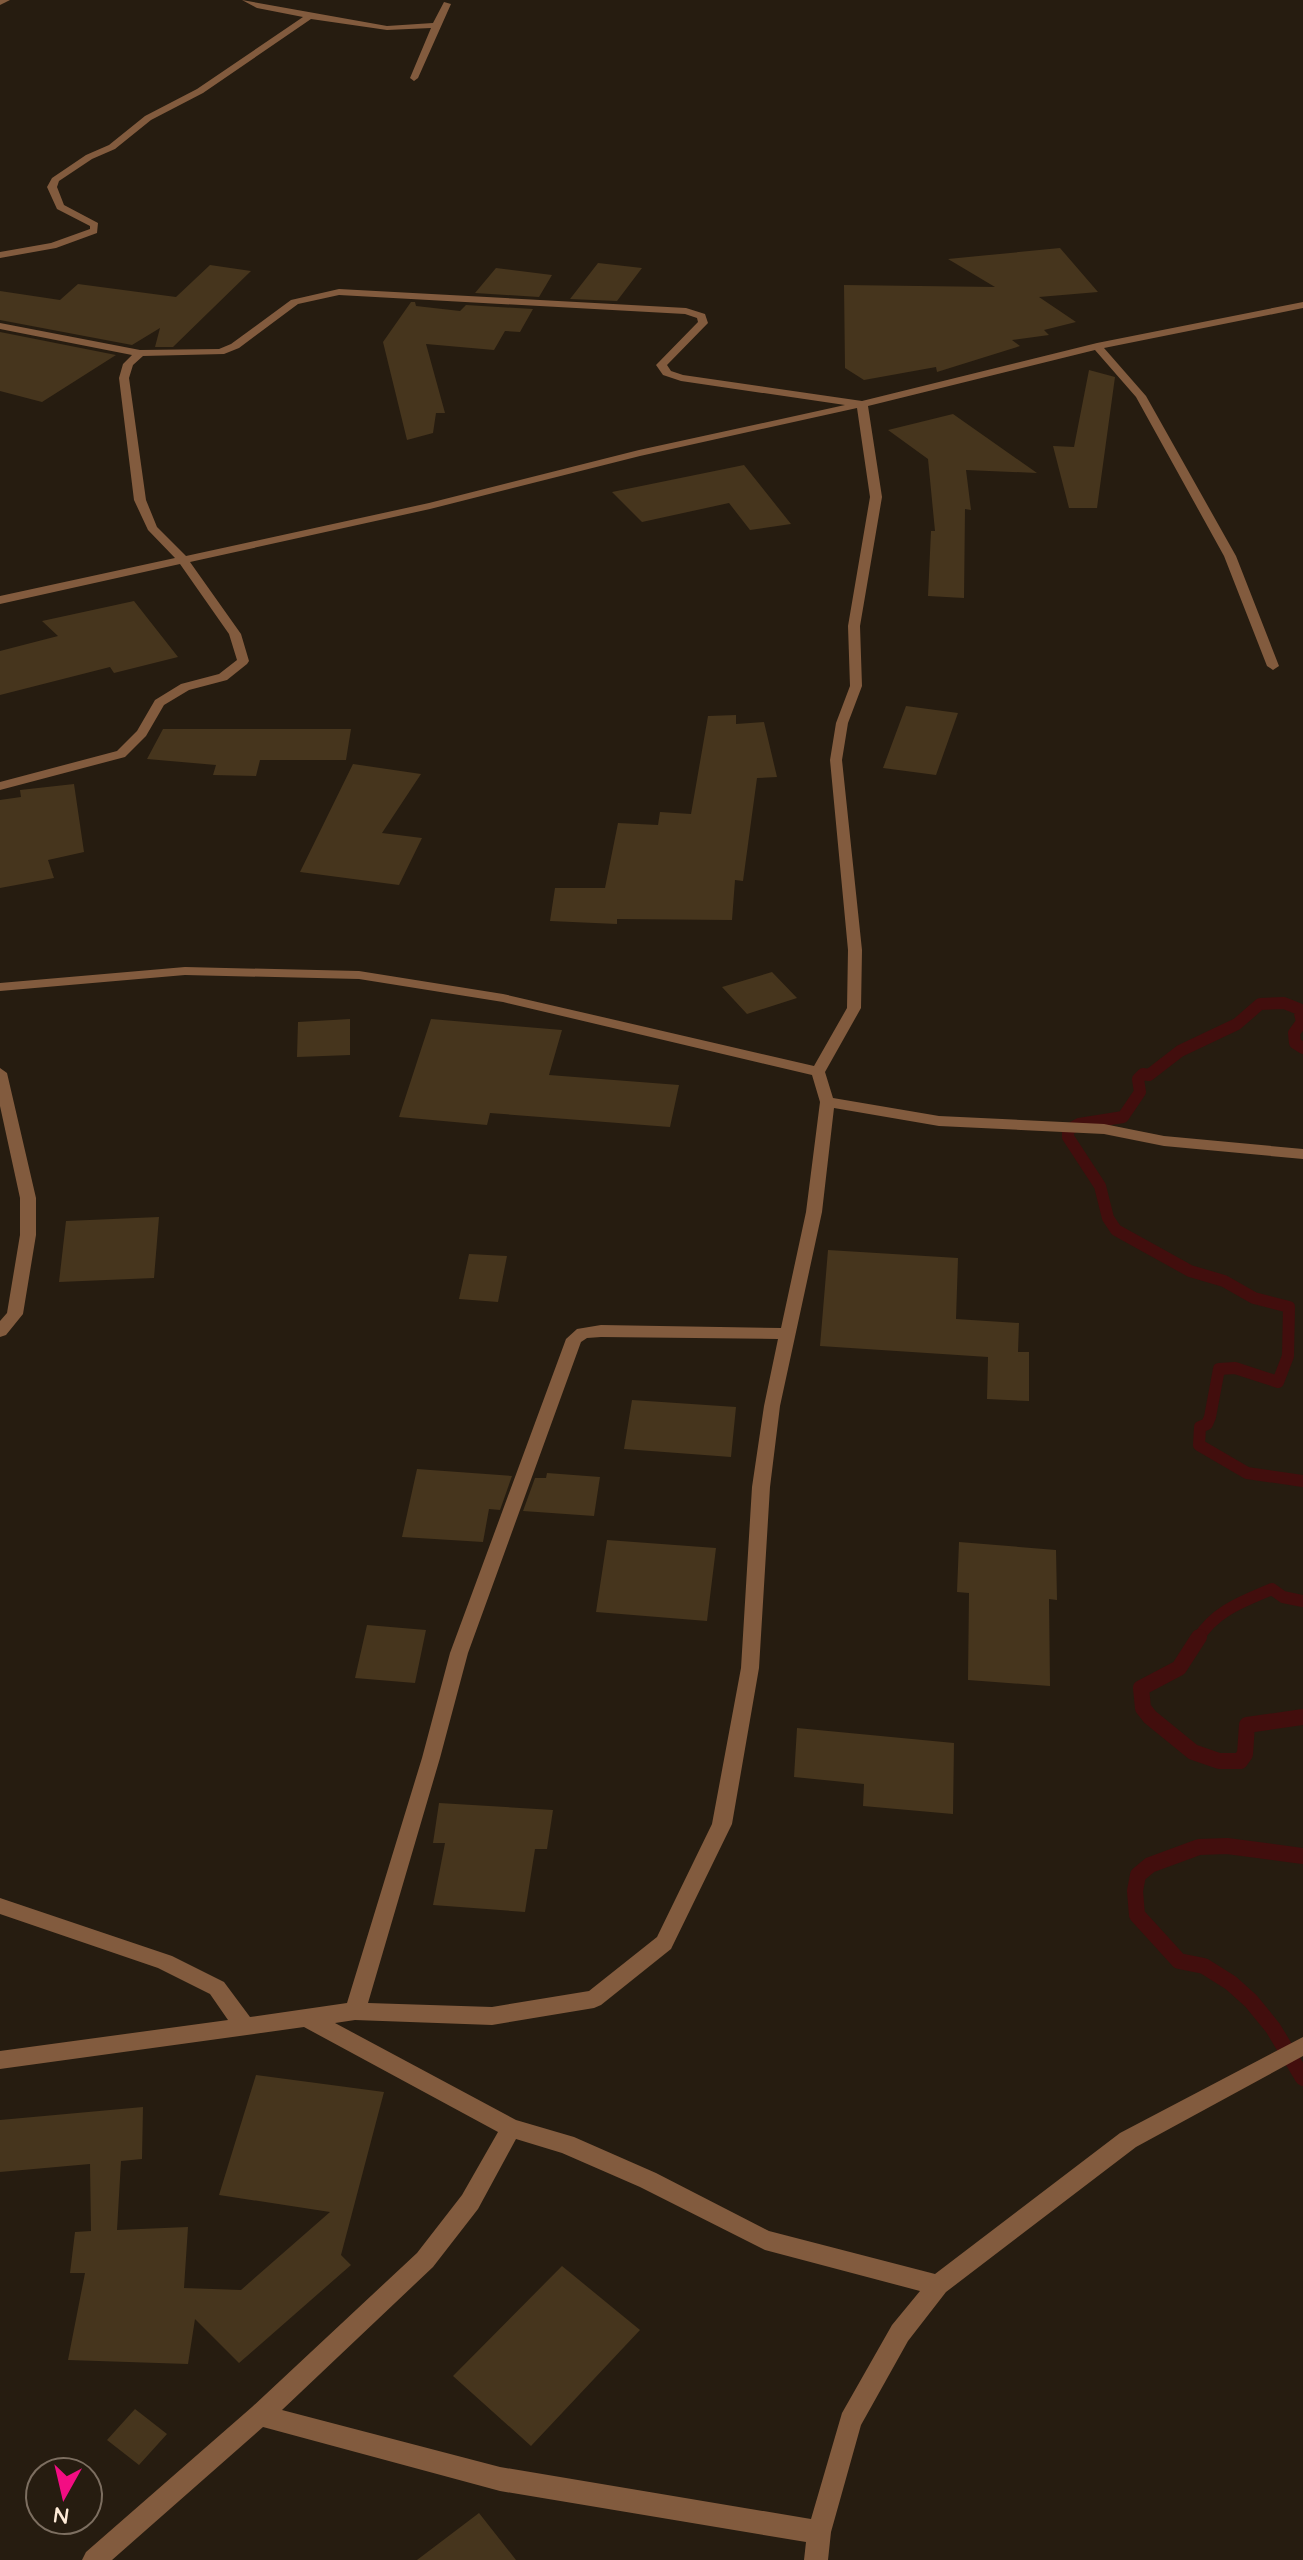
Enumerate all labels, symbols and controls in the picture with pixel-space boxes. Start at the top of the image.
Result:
north arrow [24,2456,104,2536]
text: N [51,2501,71,2531]

